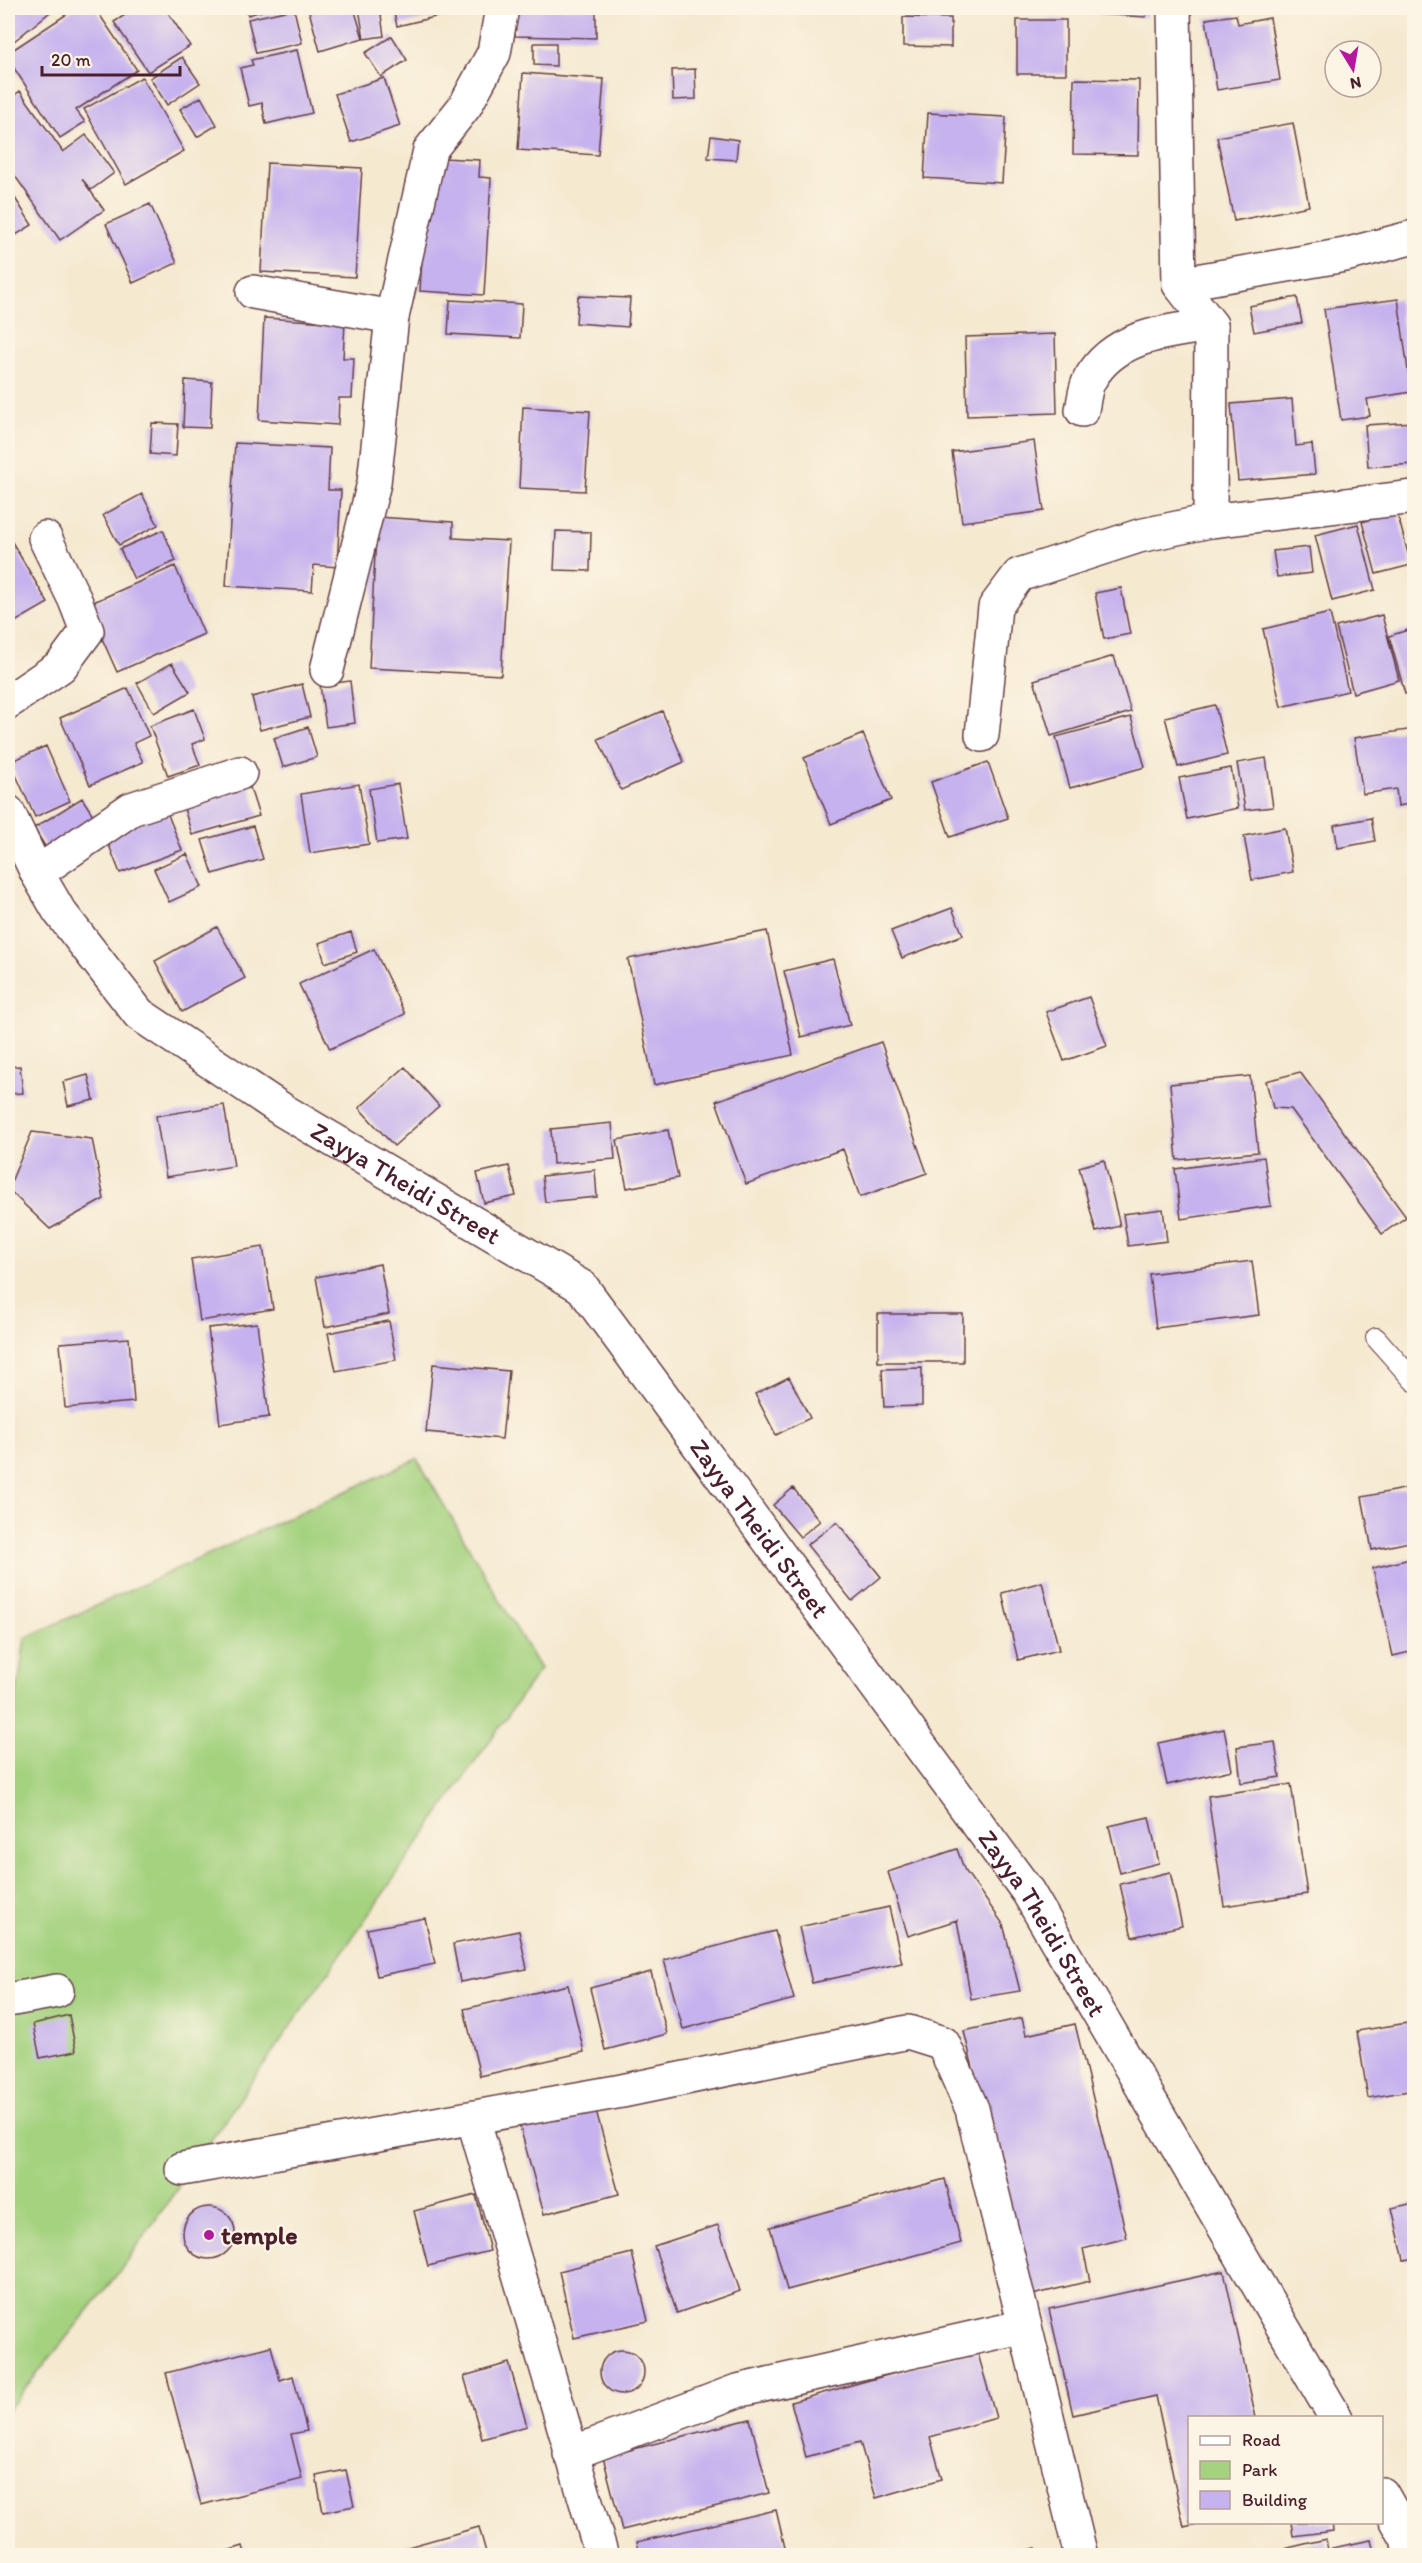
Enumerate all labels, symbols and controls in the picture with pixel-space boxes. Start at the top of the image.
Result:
scale bar [42,39,180,77]
north arrow [1323,39,1383,99]
text: 20 m [51,49,91,71]
text: N [1349,73,1363,94]
street label: Zayya Theidi Street [305,1115,507,1252]
street label: Zayya Theidi Street [683,1432,837,1624]
street label: Zayya Theidi Street [971,1823,1113,2022]
place label: temple [221,2219,298,2251]
marker: temple [202,2228,216,2242]
legend [1188,2416,1383,2524]
text: Road [1242,2429,1281,2451]
text: Park [1242,2459,1277,2481]
text: Building [1242,2489,1308,2511]

